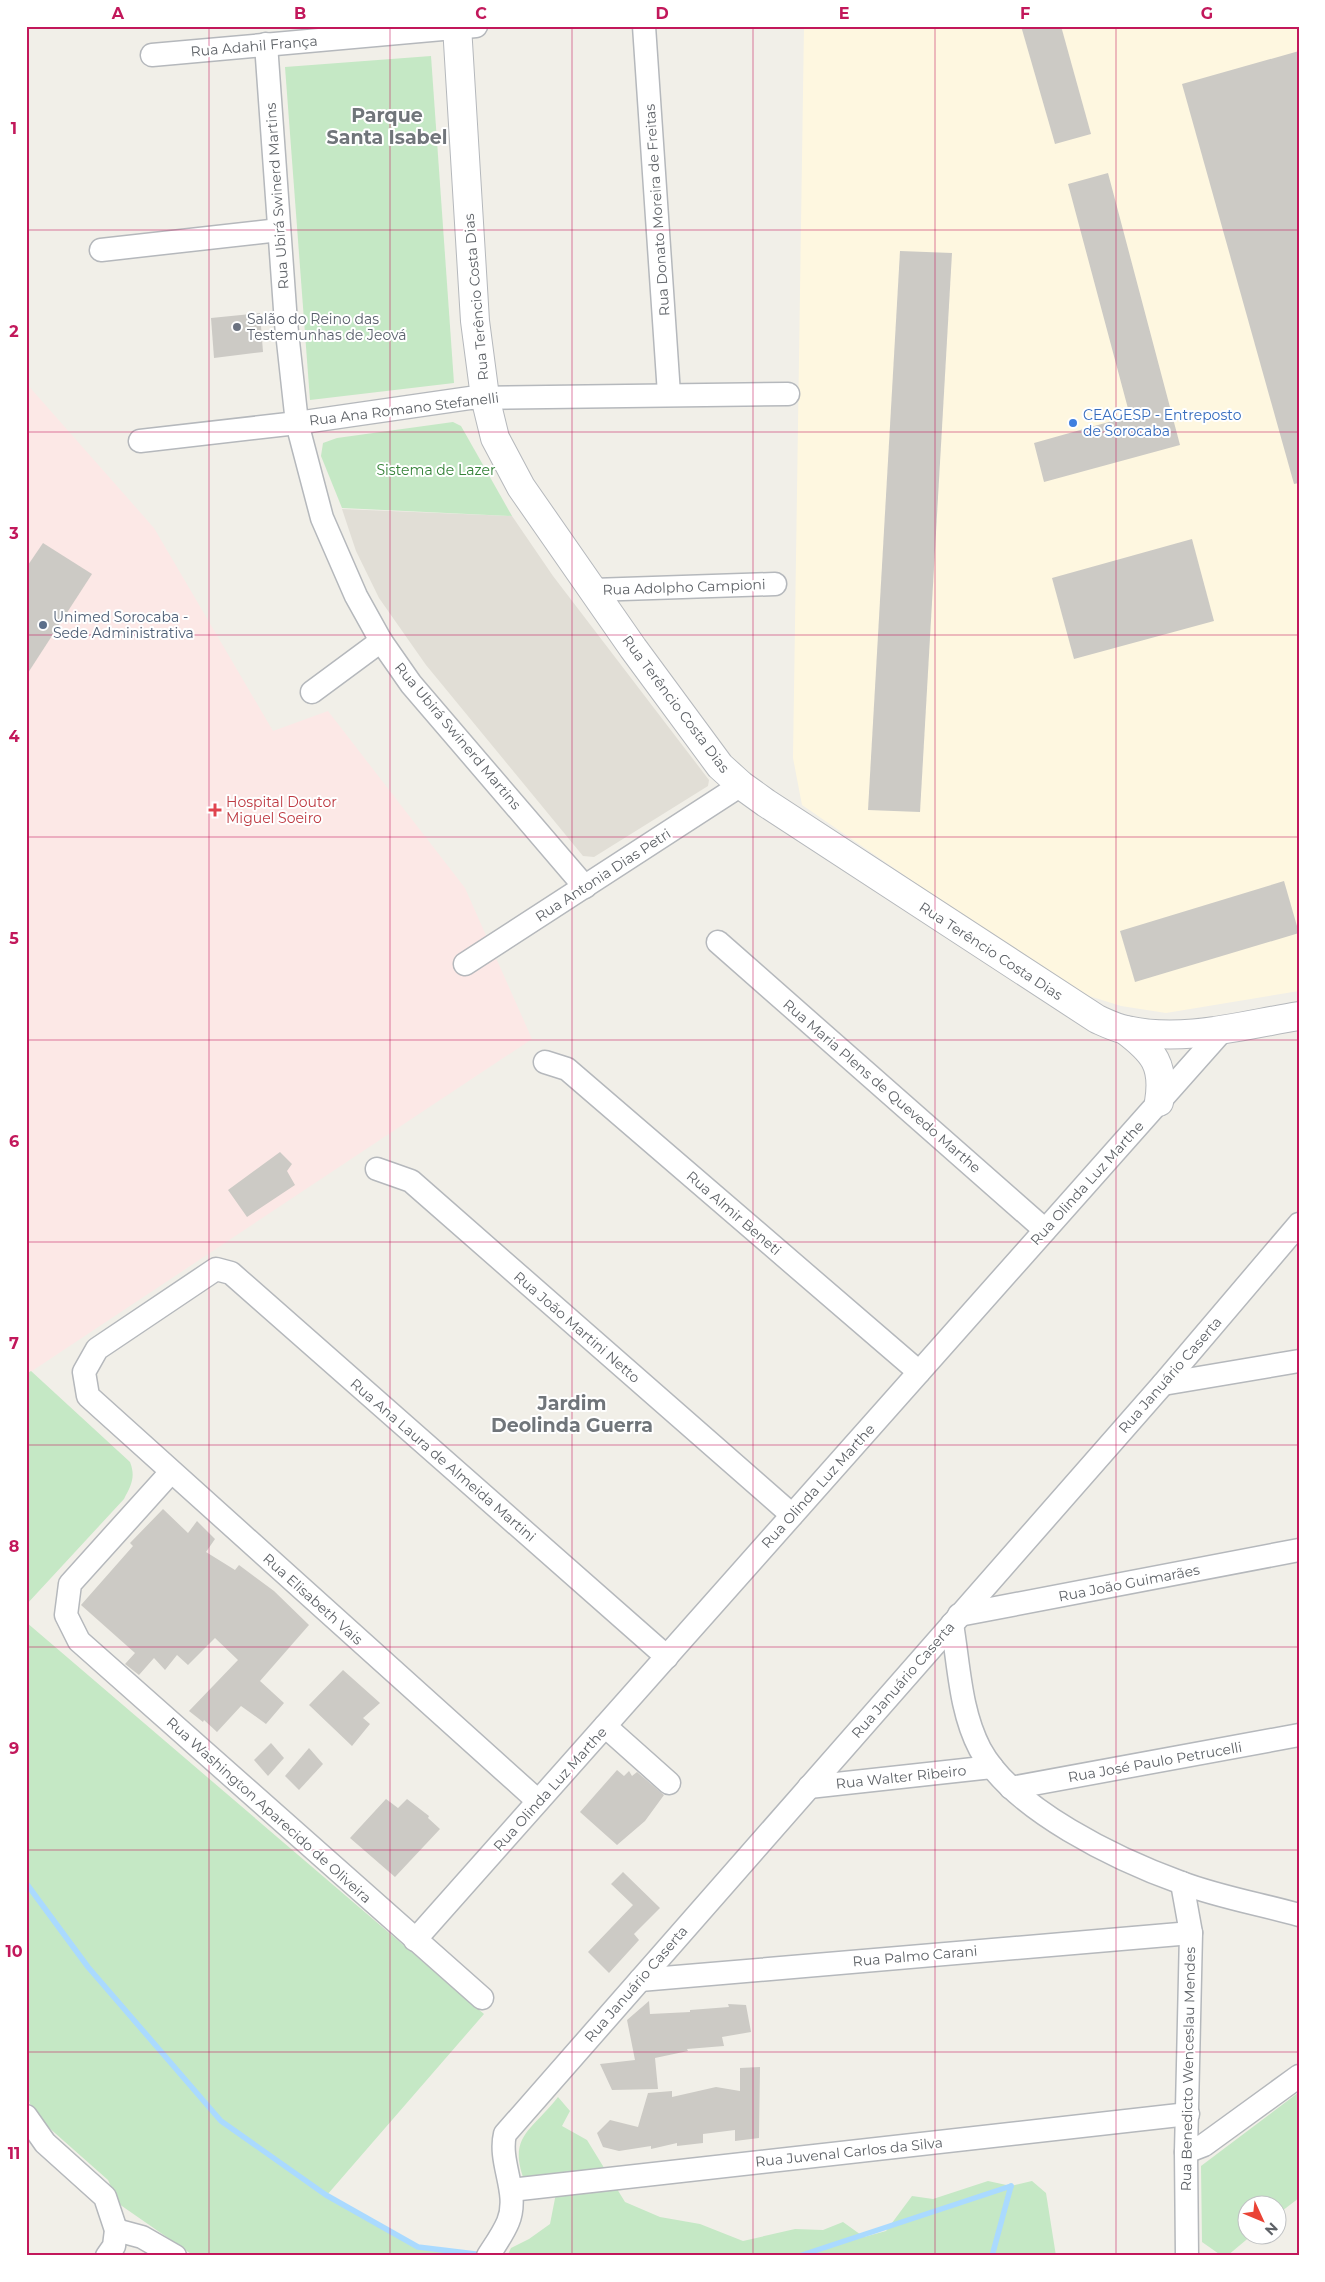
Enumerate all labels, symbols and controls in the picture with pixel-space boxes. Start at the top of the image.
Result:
text: A [111,4,125,23]
text: B [294,4,306,23]
text: C [475,4,487,23]
text: D [655,4,669,23]
text: E [839,4,849,23]
text: F [1020,4,1030,23]
text: G [1201,4,1213,23]
street label: Rua Adahil França [190,31,318,61]
street label: Rua Ubirá Swinerd Martins [261,102,293,290]
street label: Rua Donato Moreira de Freitas [641,103,673,317]
district label: Parque Santa Isabel [327,104,447,149]
text: 1 [11,119,17,138]
street label: Rua Terêncio Costa Dias [460,213,492,381]
place label: Salão do Reino das Testemunhas de Jeová [247,310,407,344]
marker: Salão do Reino das Testemunhas de Jeová [231,321,243,333]
text: 2 [9,322,19,341]
street label: Rua Ana Romano Stefanelli [308,388,500,430]
place label: CEAGESP - Entreposto de Sorocaba [1083,406,1242,440]
marker: CEAGESP - Entreposto de Sorocaba [1067,417,1079,429]
park label: Sistema de Lazer [376,461,496,479]
text: 3 [8,524,19,543]
street label: Rua Adolpho Campioni [602,575,766,599]
place label: Unimed Sorocaba - Sede Administrativa [53,608,194,642]
marker: Unimed Sorocaba - Sede Administrativa [37,619,49,631]
street label: Rua Terêncio Costa Dias [618,632,734,776]
street label: Rua Ubirá Swinerd Martins [391,659,525,814]
text: 4 [8,727,20,746]
place label: Hospital Doutor Miguel Soeiro [226,793,337,827]
marker: Hospital Doutor Miguel Soeiro [208,803,222,817]
street label: Rua Antonia Dias Petri [532,825,674,925]
street label: Rua Terêncio Costa Dias [916,898,1066,1004]
text: 5 [9,929,19,948]
street label: Rua Maria Plens de Quevedo Marthe [779,995,985,1177]
street label: Rua Olinda Luz Marthe [1026,1117,1148,1249]
text: 6 [9,1132,19,1151]
street label: Rua Almir Beneti [683,1167,785,1259]
street label: Rua João Martini Netto [510,1267,644,1387]
street label: Rua Januário Caserta [1115,1313,1225,1437]
text: 7 [9,1334,19,1353]
street label: Rua Ana Laura de Almeida Martini [347,1375,539,1545]
district label: Jardim Deolinda Guerra [491,1392,653,1437]
street label: Rua Olinda Luz Marthe [757,1420,879,1552]
text: 8 [9,1537,19,1556]
street label: Rua Elisabeth Vais [259,1549,367,1649]
street label: Rua João Guimarães [1057,1560,1201,1606]
street label: Rua Januário Caserta [848,1618,958,1742]
street label: Rua Washington Aparecido de Oliveira [163,1713,375,1907]
street label: Rua Olinda Luz Marthe [489,1723,611,1855]
street label: Rua José Paulo Petrucelli [1067,1738,1243,1786]
text: 9 [9,1739,19,1758]
street label: Rua Walter Ribeiro [835,1761,967,1793]
street label: Rua Januário Caserta [581,1922,691,2046]
text: 10 [5,1942,23,1961]
street label: Rua Palmo Carani [852,1942,978,1970]
street label: Rua Benedicto Wenceslau Mendes [1177,1946,1199,2191]
street label: Rua Juvenal Carlos da Silva [754,2133,944,2171]
text: 11 [8,2144,20,2163]
north arrow [1238,2194,1288,2244]
text: N [1261,2219,1282,2239]

